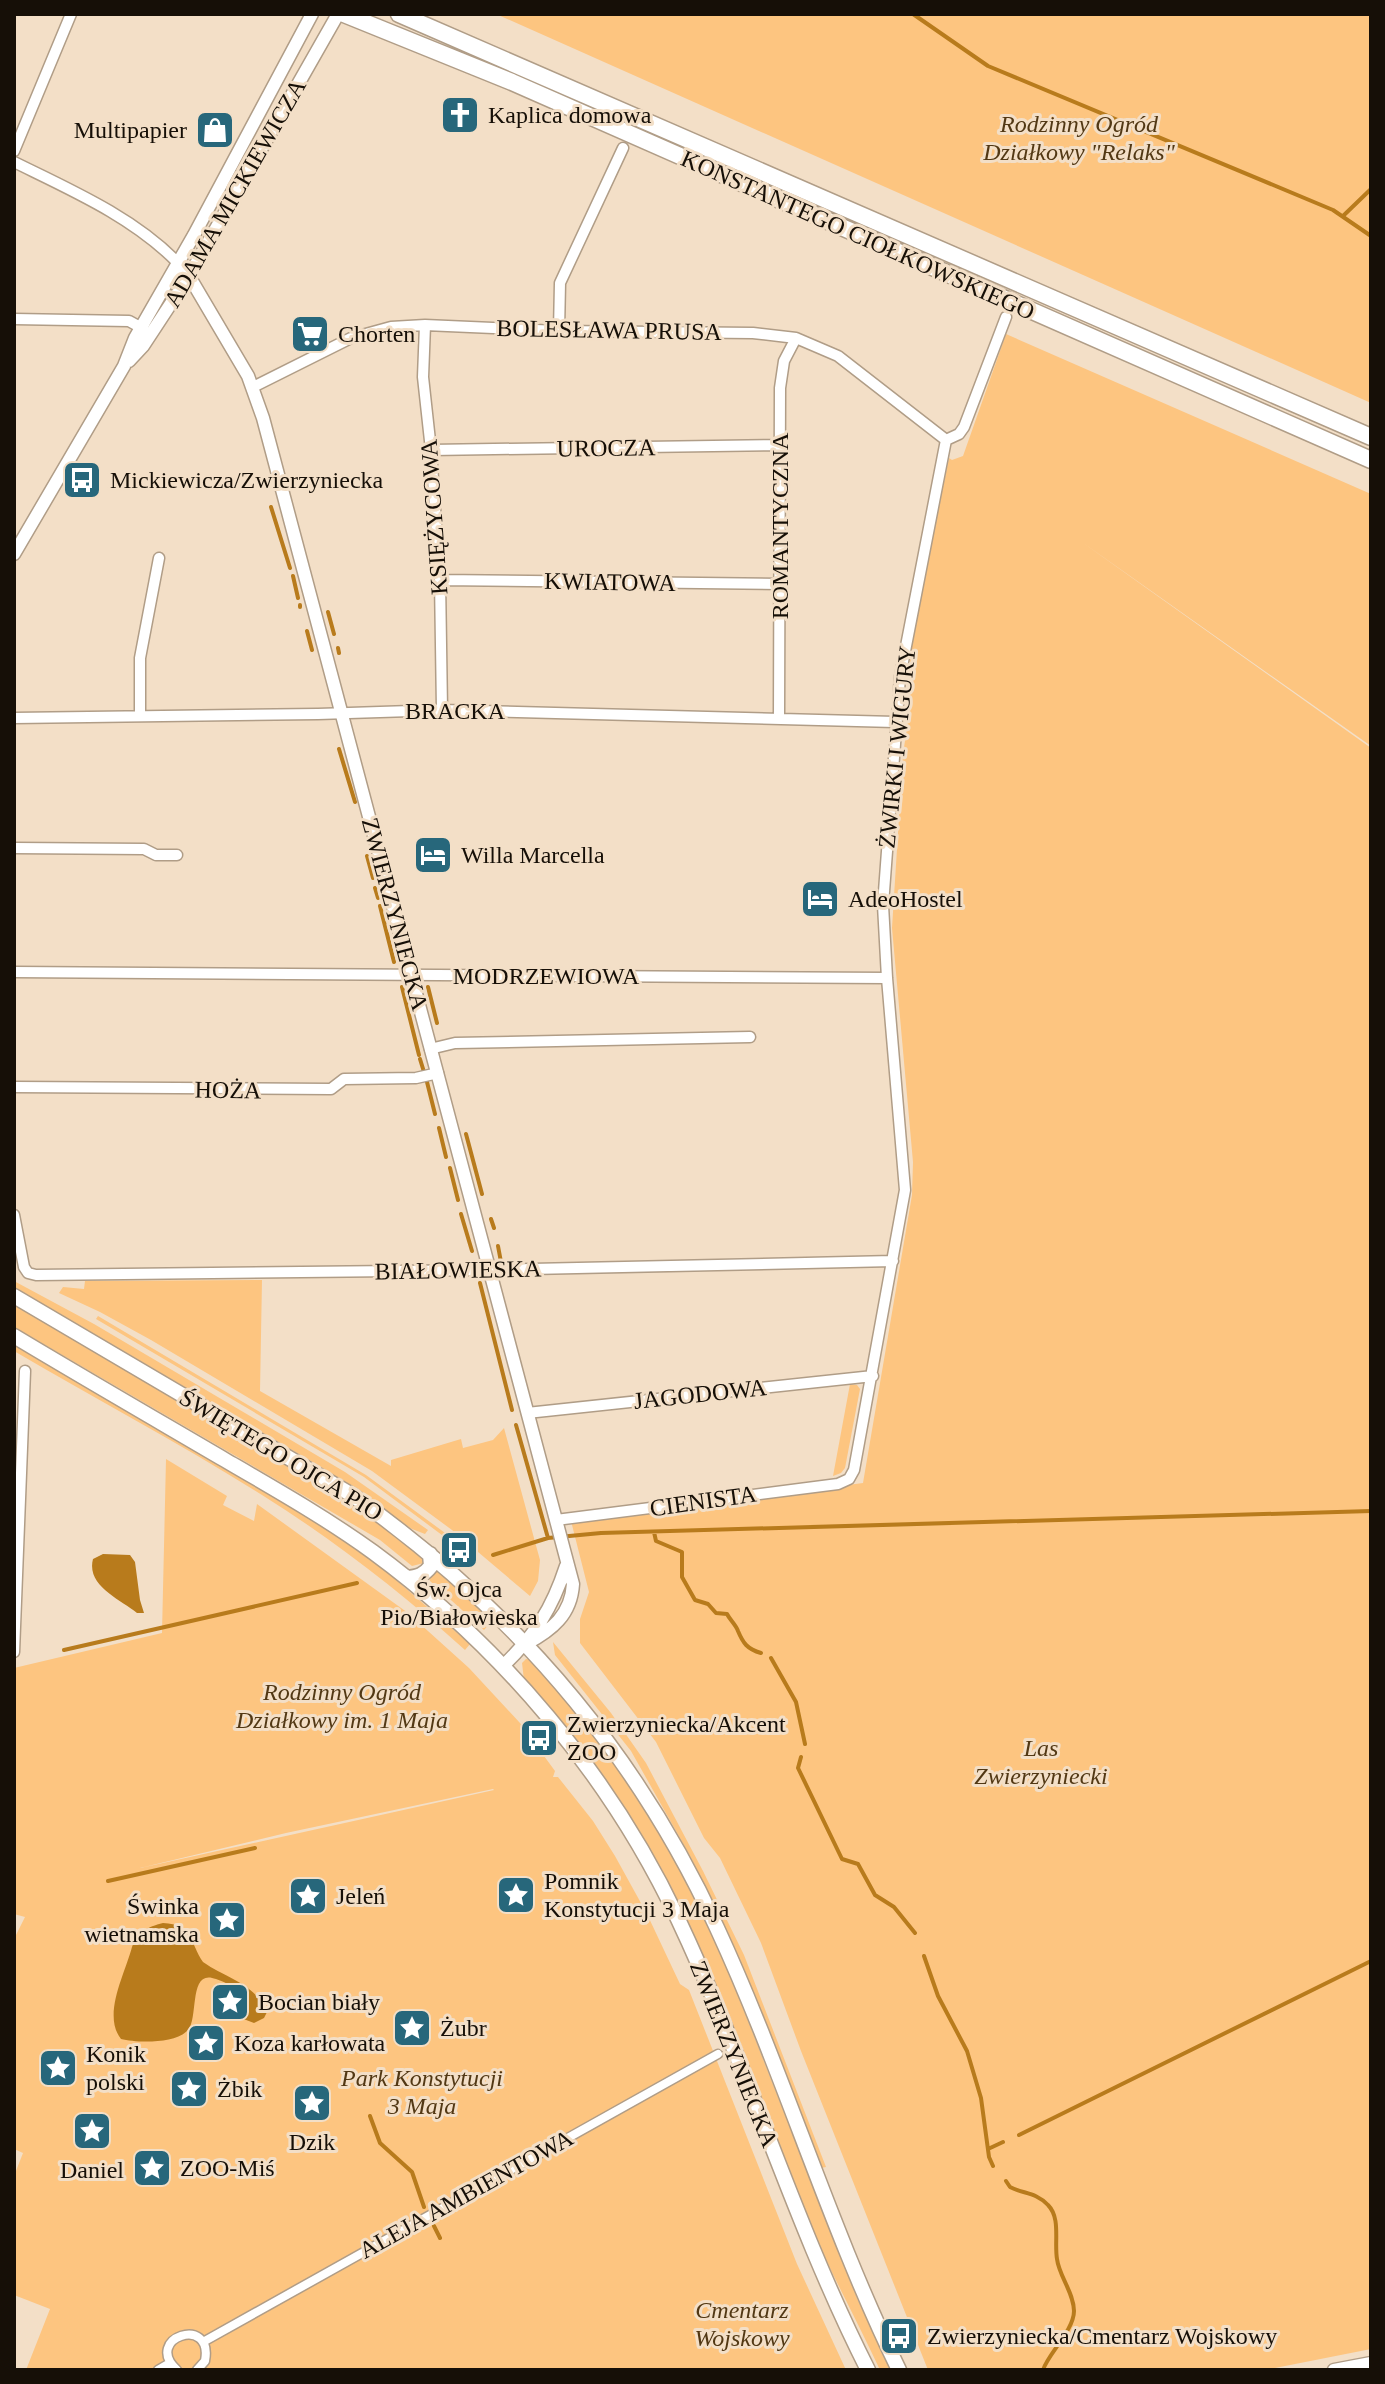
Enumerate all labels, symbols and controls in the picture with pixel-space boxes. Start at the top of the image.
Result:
street label: ADAMA MICKIEWICZA [159,74,311,312]
church icon: Kaplica domowa [439,94,481,136]
place label: Kaplica domowa [488,102,652,128]
shop icon: Multipapier [194,109,236,151]
park label: Rodzinny Ogród Działkowy "Relaks" [982,111,1176,165]
place label: Multipapier [74,117,187,143]
street label: KONSTANTEGO CIOŁKOWSKIEGO [677,145,1039,325]
supermarket icon: Chorten [289,313,331,355]
street label: BOLESŁAWA PRUSA [496,315,723,345]
place label: Chorten [338,321,415,347]
street label: ROMANTYCZNA [767,432,793,619]
street label: UROCZA [556,434,656,462]
street label: KSIĘŻYCOWA [416,438,452,596]
bus stop icon: Mickiewicza/Zwierzyniecka [61,459,103,501]
place label: Mickiewicza/Zwierzyniecka [110,467,384,493]
street label: KWIATOWA [544,568,677,596]
street label: ŻWIRKI I WIGURY [873,644,921,850]
street label: BRACKA [405,698,506,724]
street label: ZWIERZYNIECKA [357,815,433,1014]
hotel icon: Willa Marcella [412,834,454,876]
place label: Willa Marcella [461,842,605,868]
hotel icon: AdeoHostel [799,878,841,920]
place label: AdeoHostel [848,886,963,912]
street label: MODRZEWIOWA [453,963,640,989]
street label: HOŻA [194,1076,262,1104]
street label: BIAŁOWIESKA [374,1256,542,1284]
street label: JAGODOWA [632,1374,768,1414]
street label: ŚWIĘTEGO OJCA PIO [175,1384,387,1526]
street label: CIENISTA [648,1481,759,1521]
bus stop icon: Św. Ojca Pio/Białowieska [438,1529,480,1571]
place label: Św. Ojca Pio/Białowieska [380,1576,538,1630]
park label: Rodzinny Ogród Działkowy im. 1 Maja [235,1679,448,1733]
place label: Zwierzyniecka/Akcent ZOO [567,1711,786,1765]
bus stop icon: Zwierzyniecka/Akcent ZOO [518,1717,560,1759]
park label: Las Zwierzyniecki [974,1735,1108,1789]
place label: Pomnik Konstytucji 3 Maja [544,1868,730,1922]
place icon: Pomnik Konstytucji 3 Maja [495,1874,537,1916]
place icon: Jeleń [287,1875,329,1917]
place label: Jeleń [336,1883,385,1909]
place label: Świnka wietnamska [84,1893,199,1947]
place icon: Świnka wietnamska [206,1899,248,1941]
street label: ZWIERZYNIECKA [685,1957,784,2152]
place icon: Bocian biały [209,1981,251,2023]
place label: Bocian biały [258,1989,380,2015]
place icon: Żubr [391,2007,433,2049]
place label: Żubr [440,2015,487,2041]
place icon: Koza karłowata [185,2022,227,2064]
place label: Koza karłowata [234,2030,386,2056]
place label: Konik polski [86,2041,146,2095]
place icon: Konik polski [37,2047,79,2089]
park label: Park Konstytucji 3 Maja [340,2065,503,2119]
place icon: Żbik [168,2068,210,2110]
place label: Żbik [217,2076,262,2102]
place icon: Dzik [291,2082,333,2124]
place icon: Daniel [71,2110,113,2152]
street label: ALEJA AMBIENTOWA [355,2124,578,2264]
place label: Dzik [289,2129,335,2155]
place icon: ZOO-Miś [131,2147,173,2189]
place label: ZOO-Miś [180,2155,275,2181]
place label: Daniel [60,2157,124,2183]
park label: Cmentarz Wojskowy [694,2297,790,2351]
bus stop icon: Zwierzyniecka/Cmentarz Wojskowy [878,2315,920,2357]
place label: Zwierzyniecka/Cmentarz Wojskowy [927,2323,1277,2349]

